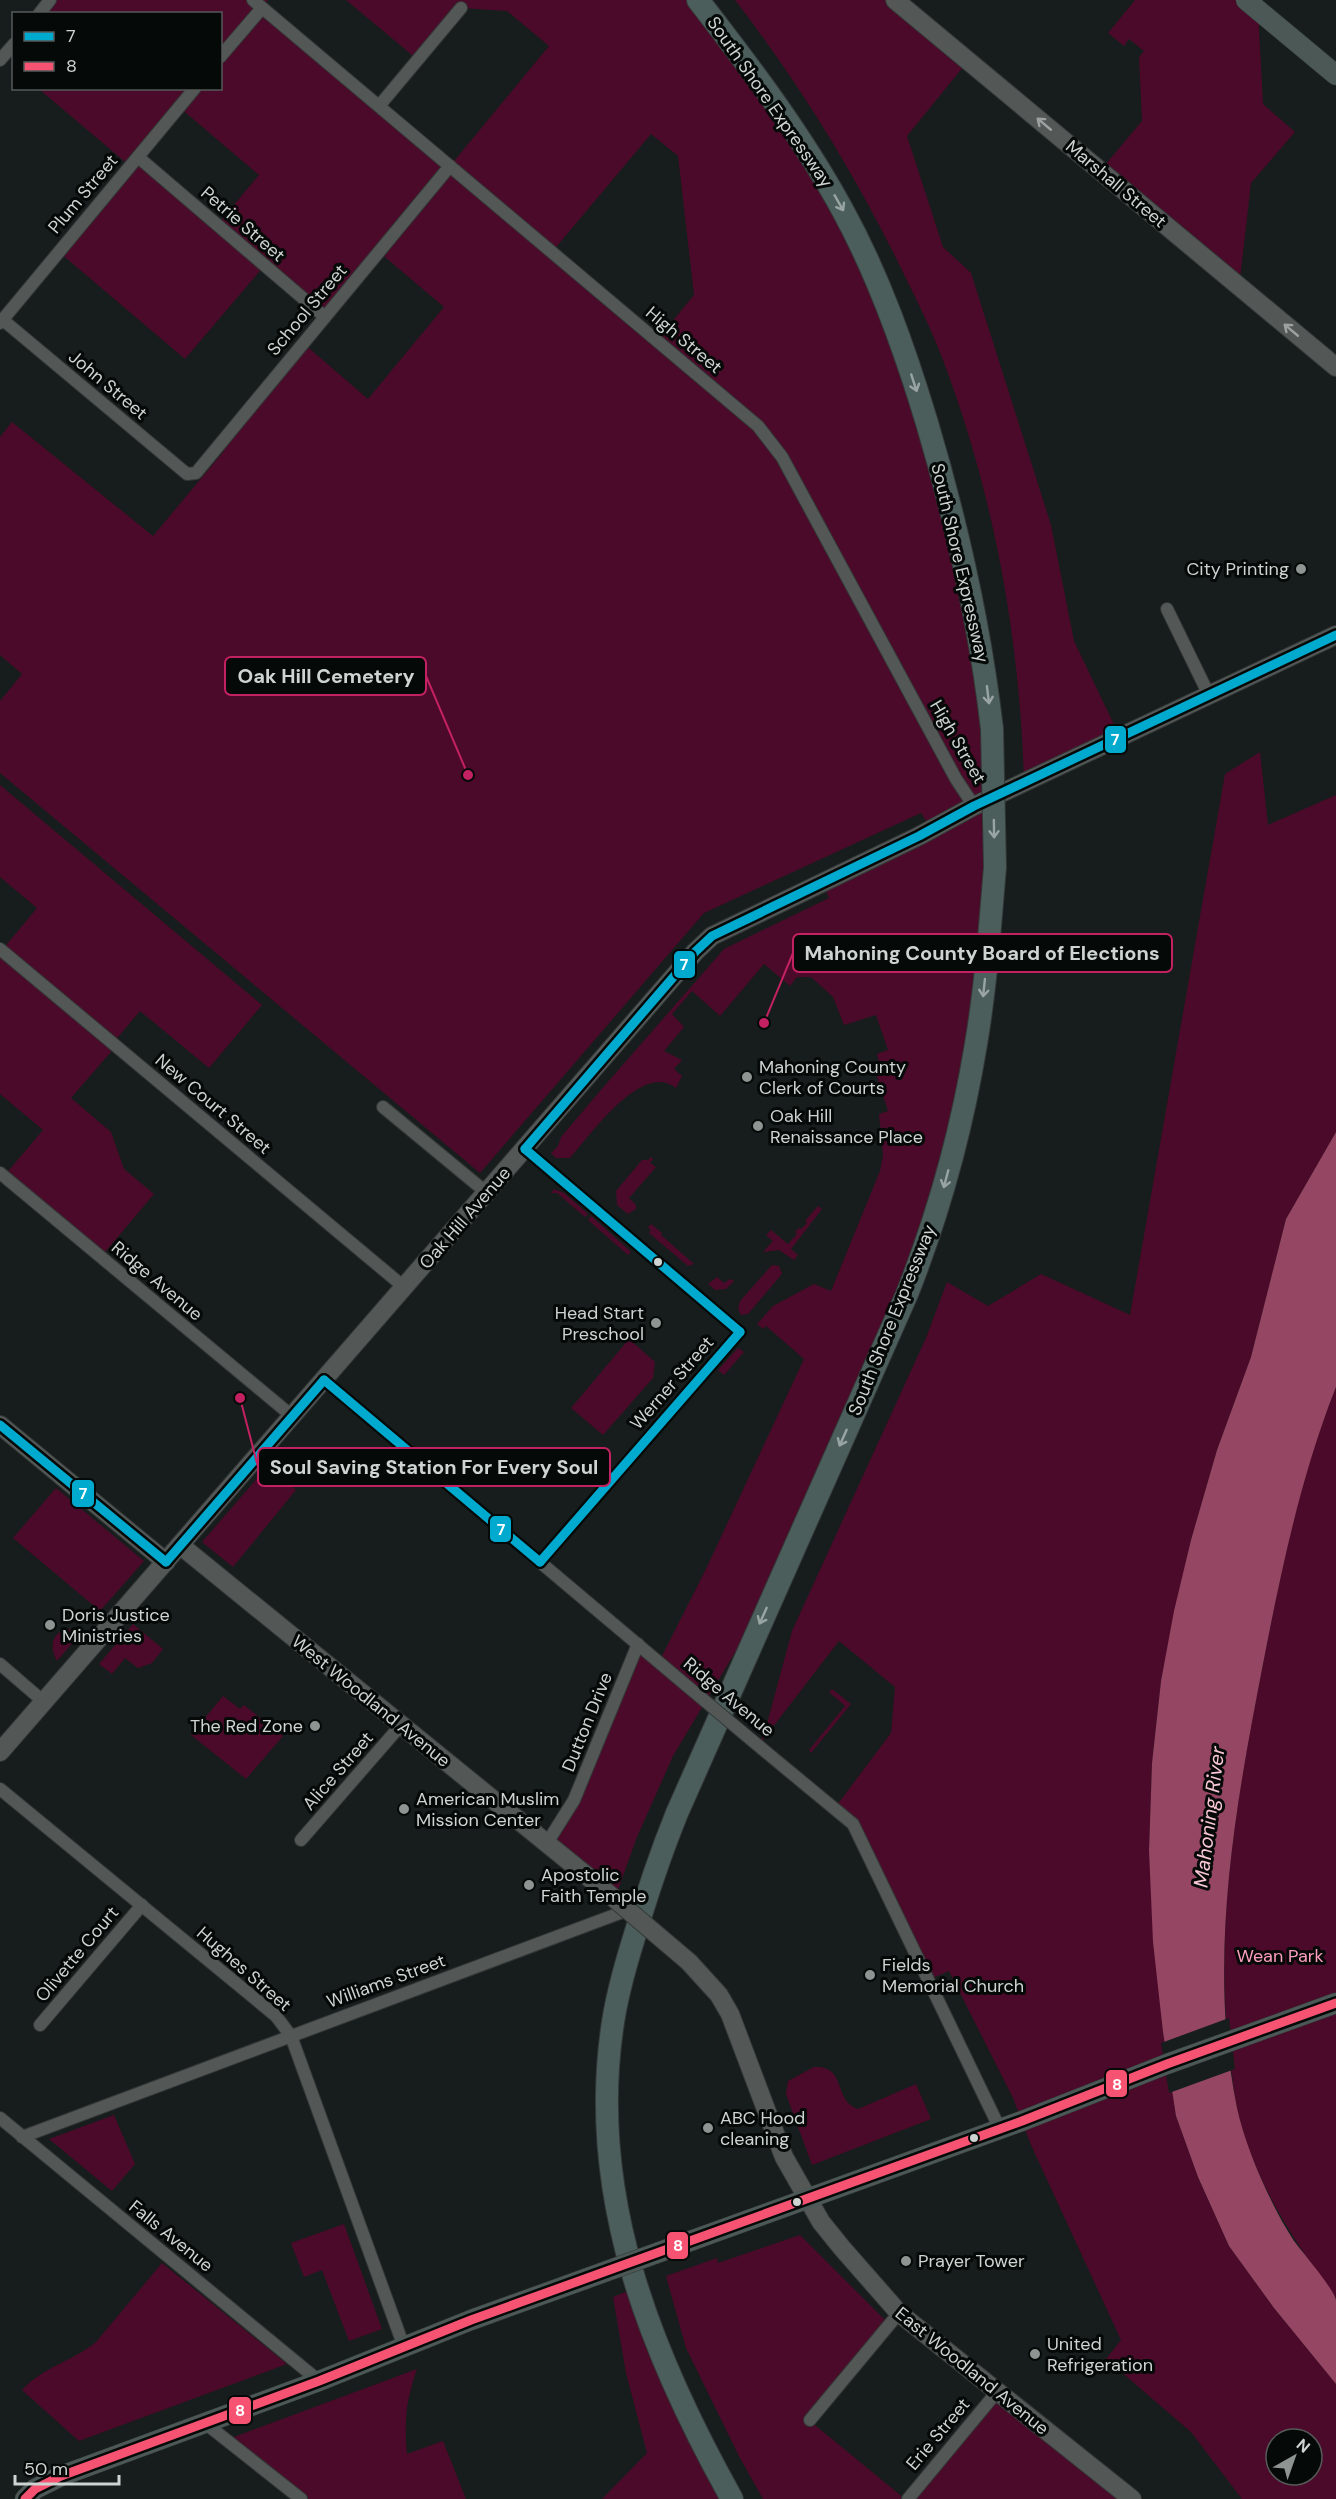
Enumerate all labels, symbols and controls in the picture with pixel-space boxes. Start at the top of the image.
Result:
legend [12,12,222,90]
street label: South Shore Expressway [702,12,838,192]
text: 7 [66,24,76,48]
text: 8 [66,54,77,78]
one-way arrow [1036,118,1052,131]
street label: Marshall Street [1061,135,1171,233]
street label: Plum Street [43,149,123,239]
street label: Petrie Street [196,181,290,267]
one-way arrow [833,194,845,211]
street label: School Street [262,259,352,361]
street label: High Street [641,301,727,379]
one-way arrow [1283,323,1299,336]
street label: John Street [63,345,153,425]
one-way arrow [910,373,921,392]
street label: South Shore Expressway [925,461,995,665]
place label: City Printing [1186,557,1289,581]
marker: City Printing [1294,562,1308,576]
callout: Oak Hill Cemetery [225,657,426,695]
text: Oak Hill Cemetery [237,663,415,689]
one-way arrow [983,684,994,704]
street label: High Street [924,696,992,788]
line badge: 7 [1104,725,1127,754]
text: 7 [1111,729,1120,750]
one-way arrow [988,819,1000,839]
callout: Mahoning County Board of Elections [793,934,1172,972]
text: Mahoning County Board of Elections [804,940,1160,966]
line badge: 7 [673,950,696,979]
text: 7 [680,954,689,975]
one-way arrow [978,977,989,997]
street label: New Court Street [150,1048,276,1160]
place label: Mahoning County Clerk of Courts [759,1055,906,1100]
marker: Mahoning County Clerk of Courts [740,1070,754,1084]
place label: Oak Hill Renaissance Place [770,1104,923,1149]
marker: Oak Hill Renaissance Place [751,1119,765,1133]
street label: Oak Hill Avenue [414,1162,516,1274]
one-way arrow [940,1169,951,1188]
street label: South Shore Expressway [843,1221,941,1419]
street label: Ridge Avenue [106,1236,208,1326]
unlabelled marker [652,1256,664,1268]
place label: Head Start Preschool [555,1301,644,1346]
marker: Head Start Preschool [649,1316,663,1330]
street label: Werner Street [625,1331,719,1435]
one-way arrow [837,1428,848,1446]
callout: Soul Saving Station For Every Soul [258,1448,610,1486]
text: Soul Saving Station For Every Soul [270,1454,598,1480]
line badge: 7 [71,1479,95,1508]
text: 7 [79,1483,88,1504]
line badge: 7 [489,1515,512,1543]
text: 7 [497,1519,506,1540]
place label: Doris Justice Ministries [62,1603,170,1648]
one-way arrow [757,1606,769,1624]
marker: Doris Justice Ministries [43,1618,57,1632]
street label: West Woodland Avenue [287,1629,455,1773]
street label: Ridge Avenue [678,1652,780,1742]
street label: Dutton Drive [556,1669,618,1775]
place label: The Red Zone [190,1714,303,1738]
marker: The Red Zone [308,1719,322,1733]
street label: Alice Street [297,1727,379,1815]
water label: Mahoning River [1187,1744,1231,1889]
place label: American Muslim Mission Center [416,1787,559,1832]
marker: American Muslim Mission Center [397,1802,411,1816]
place label: Apostolic Faith Temple [541,1863,647,1908]
marker: Apostolic Faith Temple [522,1878,536,1892]
street label: Olivette Court [30,1901,124,2007]
street label: Hughes Street [192,1921,296,2017]
park label: Wean Park [1236,1944,1324,1968]
street label: Williams Street [323,1948,449,2014]
place label: Fields Memorial Church [882,1953,1024,1998]
marker: Fields Memorial Church [863,1968,877,1982]
line badge: 8 [1105,2069,1128,2098]
text: 8 [1112,2074,1122,2095]
place label: ABC Hood cleaning [720,2106,805,2151]
marker: ABC Hood cleaning [701,2121,715,2135]
unlabelled marker [968,2132,980,2144]
street label: Falls Avenue [124,2195,218,2277]
unlabelled marker [791,2196,803,2208]
line badge: 8 [666,2231,689,2260]
text: 8 [673,2235,683,2256]
place label: Prayer Tower [918,2249,1025,2273]
marker: Prayer Tower [899,2254,913,2268]
street label: East Woodland Avenue [890,2302,1054,2440]
place label: United Refrigeration [1047,2332,1153,2377]
marker: United Refrigeration [1028,2347,1042,2361]
street label: Erie Street [901,2393,975,2475]
line badge: 8 [228,2396,252,2425]
text: 8 [235,2400,245,2421]
north arrow [1264,2427,1324,2487]
text: N [1292,2434,1315,2458]
scale bar [15,2448,118,2486]
text: 50 m [24,2457,68,2481]

